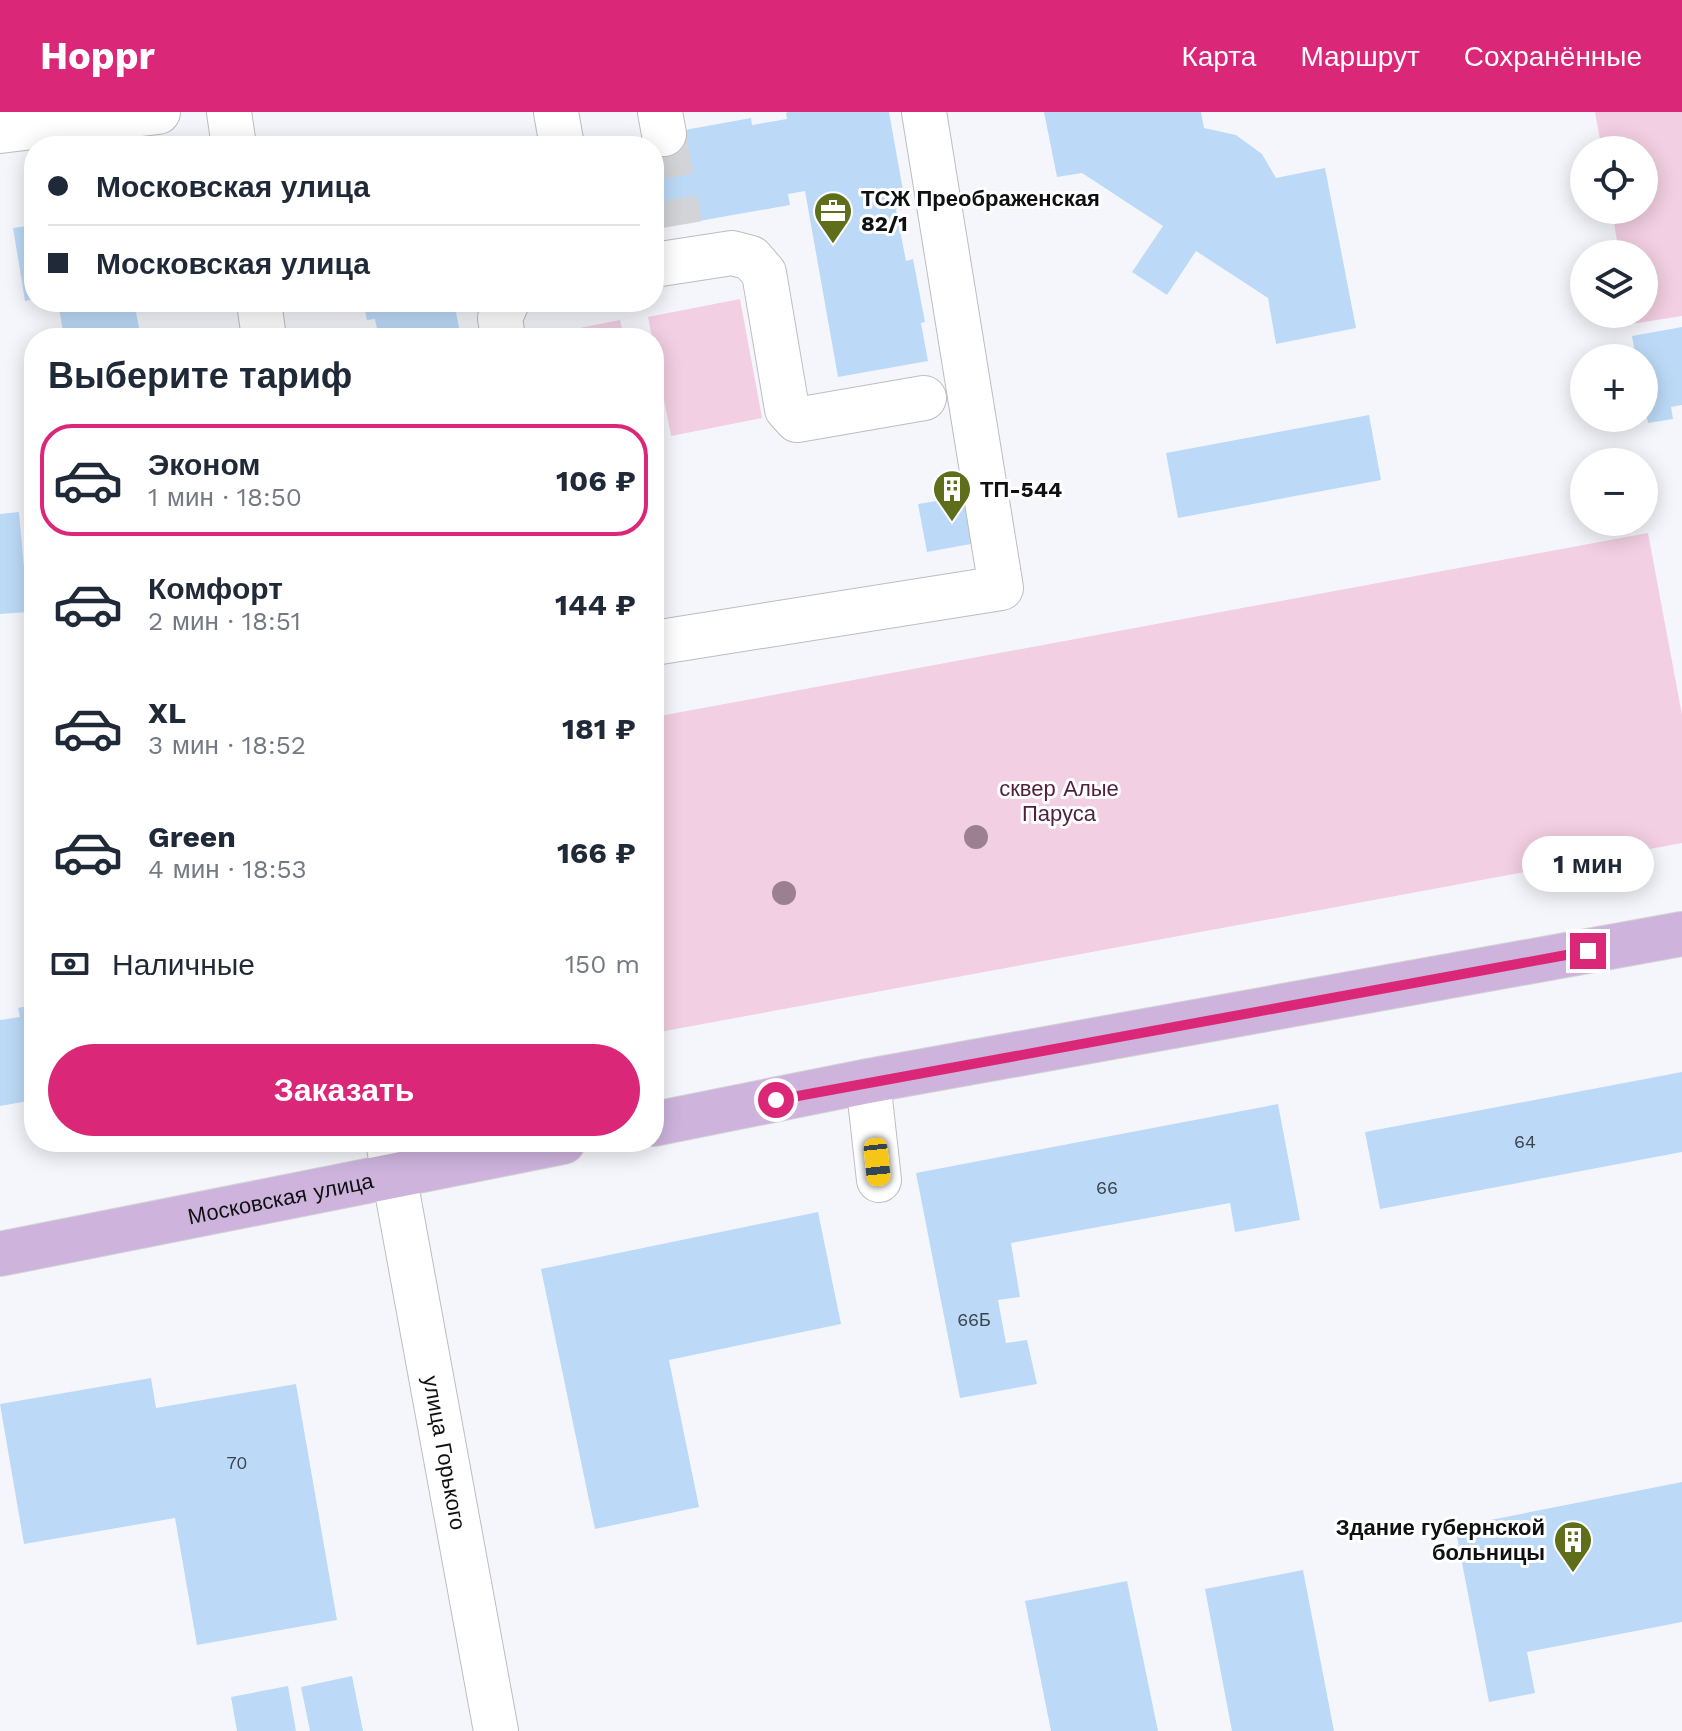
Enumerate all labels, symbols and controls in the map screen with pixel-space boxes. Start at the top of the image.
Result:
text: Hoppr [40,34,155,78]
text: Карта [1181,40,1256,73]
text: Маршрут [1300,40,1420,73]
text: Сохранённые [1464,40,1642,73]
map controls [1570,136,1658,536]
button: locate [1570,136,1658,224]
text: Московская улица [96,169,370,204]
place label: ТСЖ Преображенская 82/1 [861,186,1100,236]
office icon: ТСЖ Преображенская 82/1 [812,190,854,245]
button: layers [1570,240,1658,328]
text: Московская улица [96,246,370,281]
button: + [1570,344,1658,432]
text: Выберите тариф [48,355,352,397]
icon: car [52,444,124,516]
text: Эконом [148,447,261,482]
button: − [1570,448,1658,536]
text: 106 ₽ [556,463,636,498]
building icon: ТП-544 [931,468,973,523]
place label: ТП-544 [980,477,1062,502]
text: 1 мин · 18:50 [148,482,302,512]
icon: car [52,568,124,640]
text: Комфорт [148,571,283,606]
text: 144 ₽ [555,587,636,622]
text: 2 мин · 18:51 [148,606,301,636]
icon: car [52,692,124,764]
text: XL [148,695,186,730]
text: 181 ₽ [562,711,636,746]
text: 3 мин · 18:52 [148,730,306,760]
park label: сквер Алые Паруса [999,776,1119,826]
icon: car [52,816,124,888]
text: Green [148,819,236,854]
text: 166 ₽ [557,835,636,870]
callout: 1 мин [1522,835,1654,891]
text: 1 мин [1553,849,1623,879]
text: 4 мин · 18:53 [148,854,307,884]
route end [1570,933,1606,969]
icon: cash [48,942,92,986]
text: Наличные [112,947,255,982]
text: 150 m [565,949,640,979]
button: Заказать [48,1044,640,1136]
route start [758,1082,794,1118]
house number: 64 [1514,1131,1536,1152]
car [863,1137,891,1187]
street label: Московская улица [186,1168,376,1229]
house number: 66 [1096,1177,1118,1198]
house number: 66Б [957,1309,991,1330]
street label: улица Горького [418,1374,471,1532]
house number: 70 [227,1452,247,1473]
place label: Здание губернской больницы [1336,1515,1545,1565]
building icon: Здание губернской больницы [1552,1519,1594,1574]

